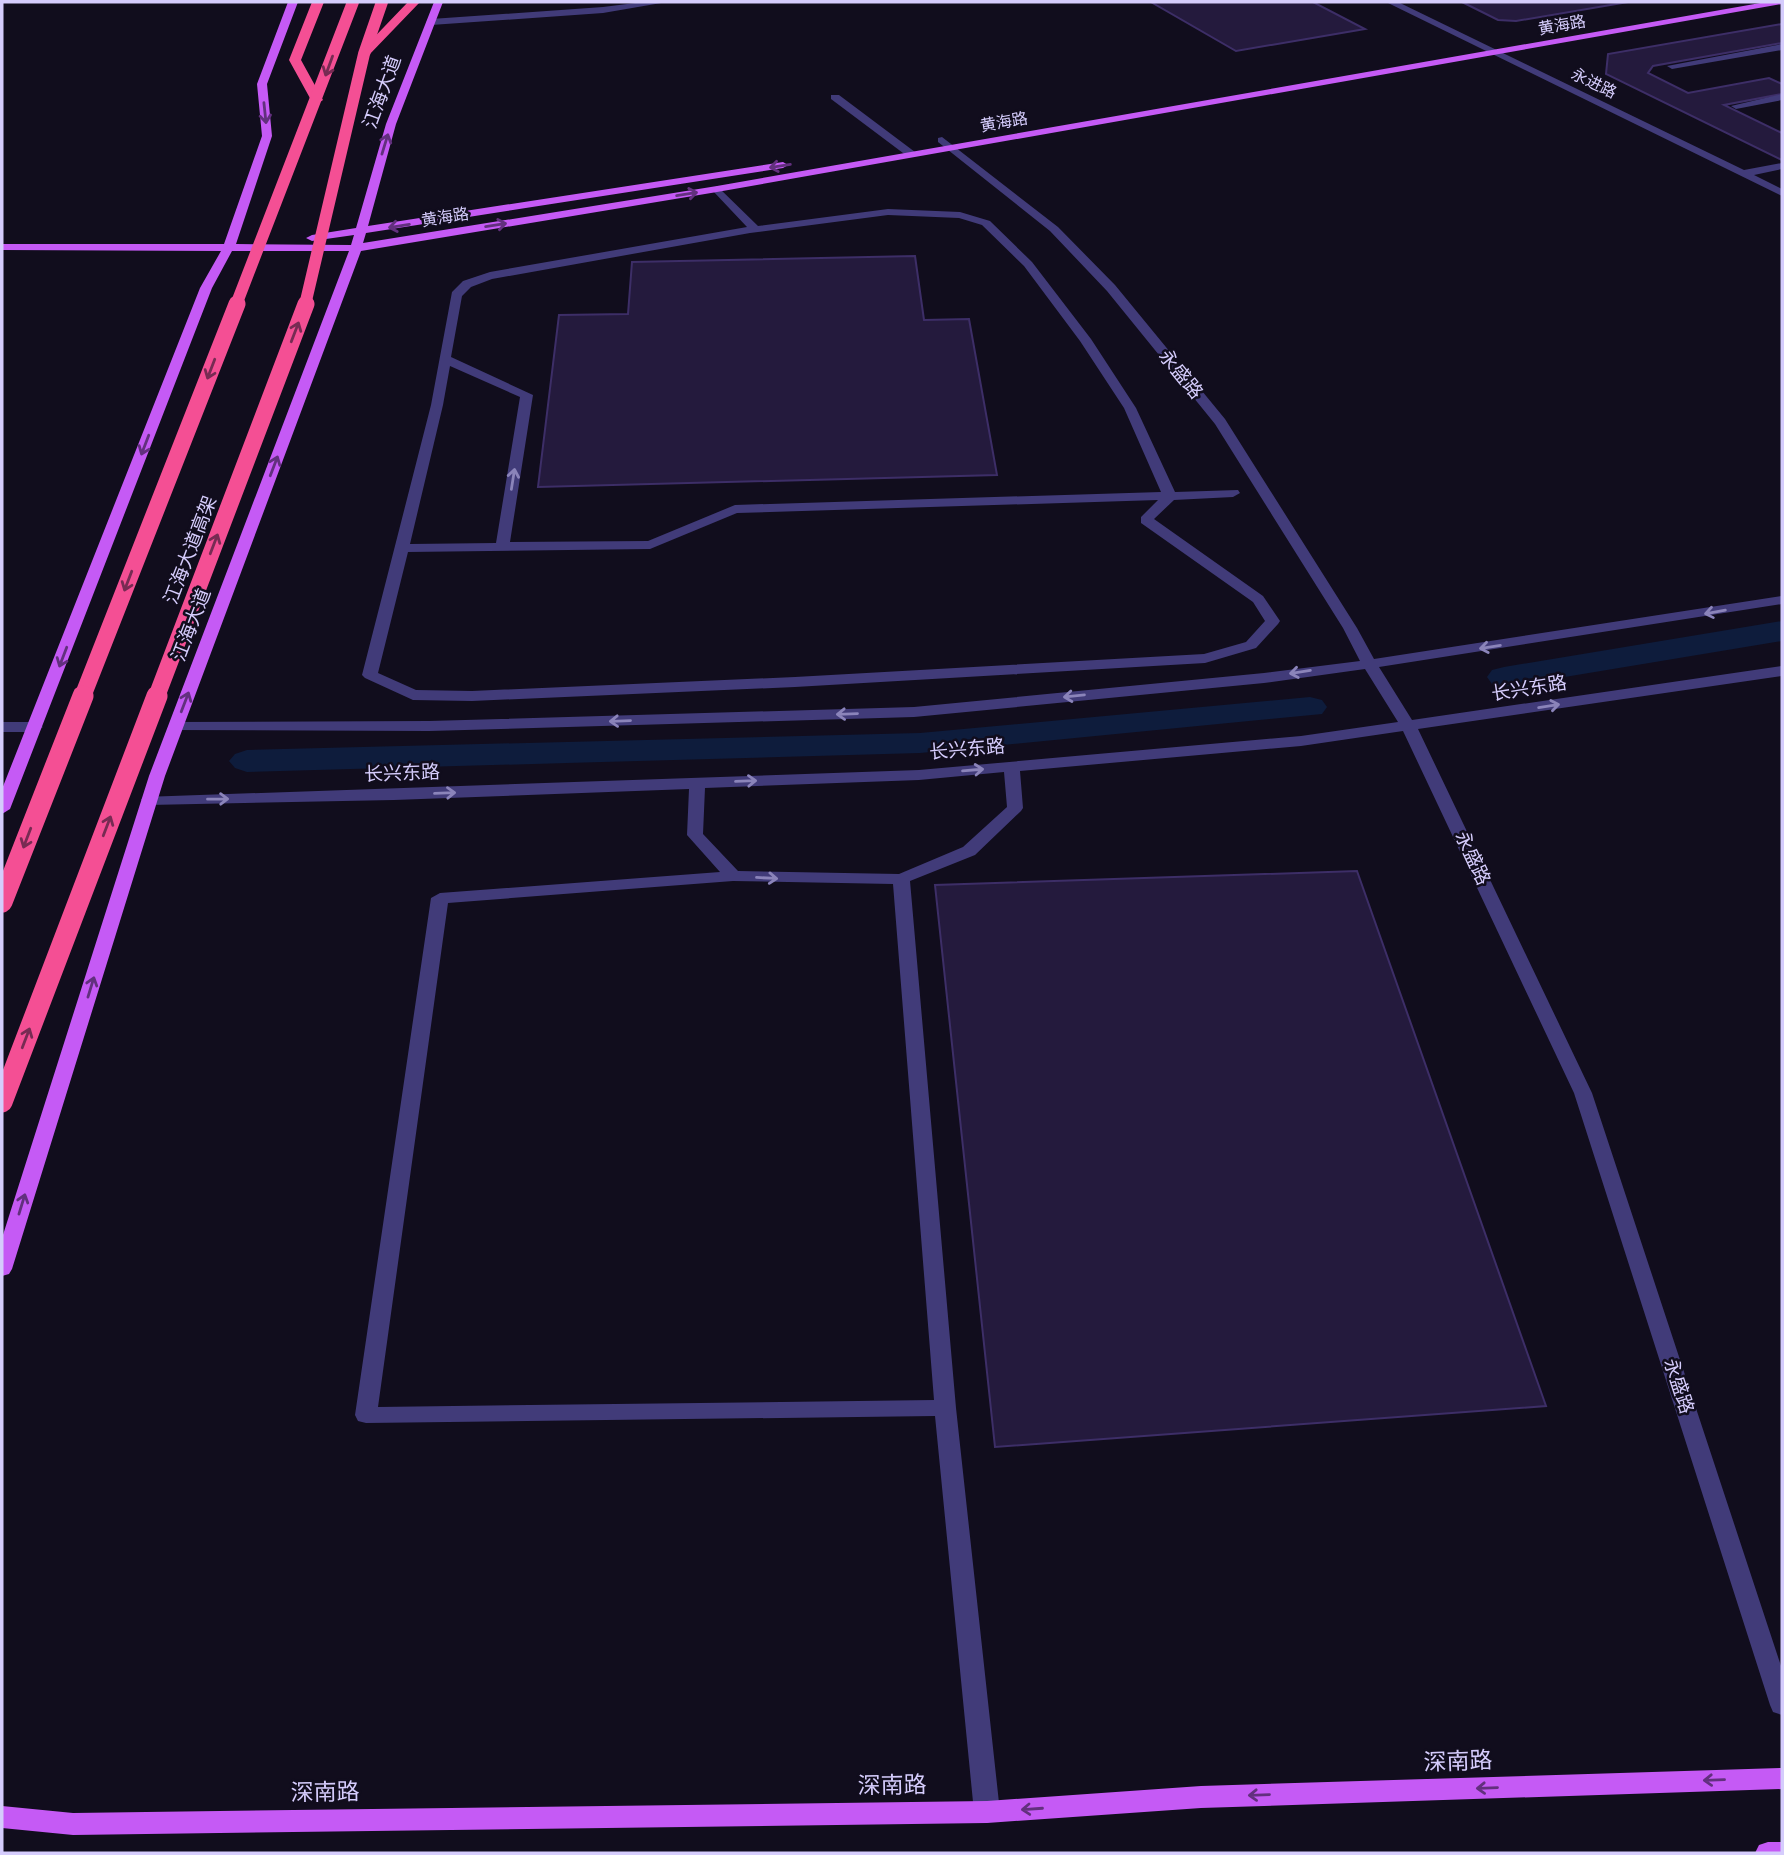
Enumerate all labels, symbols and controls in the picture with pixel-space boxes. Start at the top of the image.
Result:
street label: 黄海路 [1537,11,1587,39]
street label: 江海大道 [358,52,406,132]
one-way arrow [322,54,335,76]
street label: 永进路 [1568,64,1620,102]
one-way arrow [258,101,271,124]
street label: 黄海路 [979,108,1029,136]
one-way arrow [380,133,393,155]
one-way arrow [769,160,792,173]
one-way arrow [675,187,698,200]
street label: 黄海路 [420,204,470,230]
one-way arrow [484,218,507,231]
one-way arrow [388,220,411,233]
one-way arrow [290,321,303,343]
street label: 永盛路 [1154,345,1208,403]
one-way arrow [203,358,216,379]
one-way arrow [138,433,151,455]
one-way arrow [269,455,281,477]
one-way arrow [507,468,520,491]
street label: 江海大道高架 [159,493,221,607]
one-way arrow [209,534,222,556]
one-way arrow [120,569,133,591]
street label: 江海大道 [167,585,215,665]
one-way arrow [1704,606,1727,619]
one-way arrow [1479,640,1502,653]
one-way arrow [55,645,68,667]
one-way arrow [1289,666,1312,679]
street label: 长兴东路 [1490,671,1568,705]
one-way arrow [1063,690,1086,703]
one-way arrow [180,691,192,713]
one-way arrow [1537,699,1560,712]
one-way arrow [836,707,859,721]
one-way arrow [609,714,632,727]
street label: 长兴东路 [928,734,1006,764]
street label: 长兴东路 [364,760,440,786]
one-way arrow [961,763,984,776]
one-way arrow [734,775,757,788]
one-way arrow [433,786,456,799]
one-way arrow [206,792,229,805]
one-way arrow [102,815,114,837]
one-way arrow [19,827,32,849]
street label: 永盛路 [1451,827,1495,889]
one-way arrow [755,872,777,885]
one-way arrow [85,977,98,999]
one-way arrow [21,1028,33,1050]
one-way arrow [17,1194,30,1216]
street label: 永盛路 [1659,1355,1699,1417]
street label: 深南路 [1423,1746,1493,1776]
street label: 深南路 [857,1770,927,1800]
one-way arrow [1703,1774,1726,1787]
street label: 深南路 [290,1777,360,1807]
one-way arrow [1475,1781,1498,1794]
one-way arrow [1248,1788,1271,1802]
one-way arrow [1021,1802,1044,1815]

